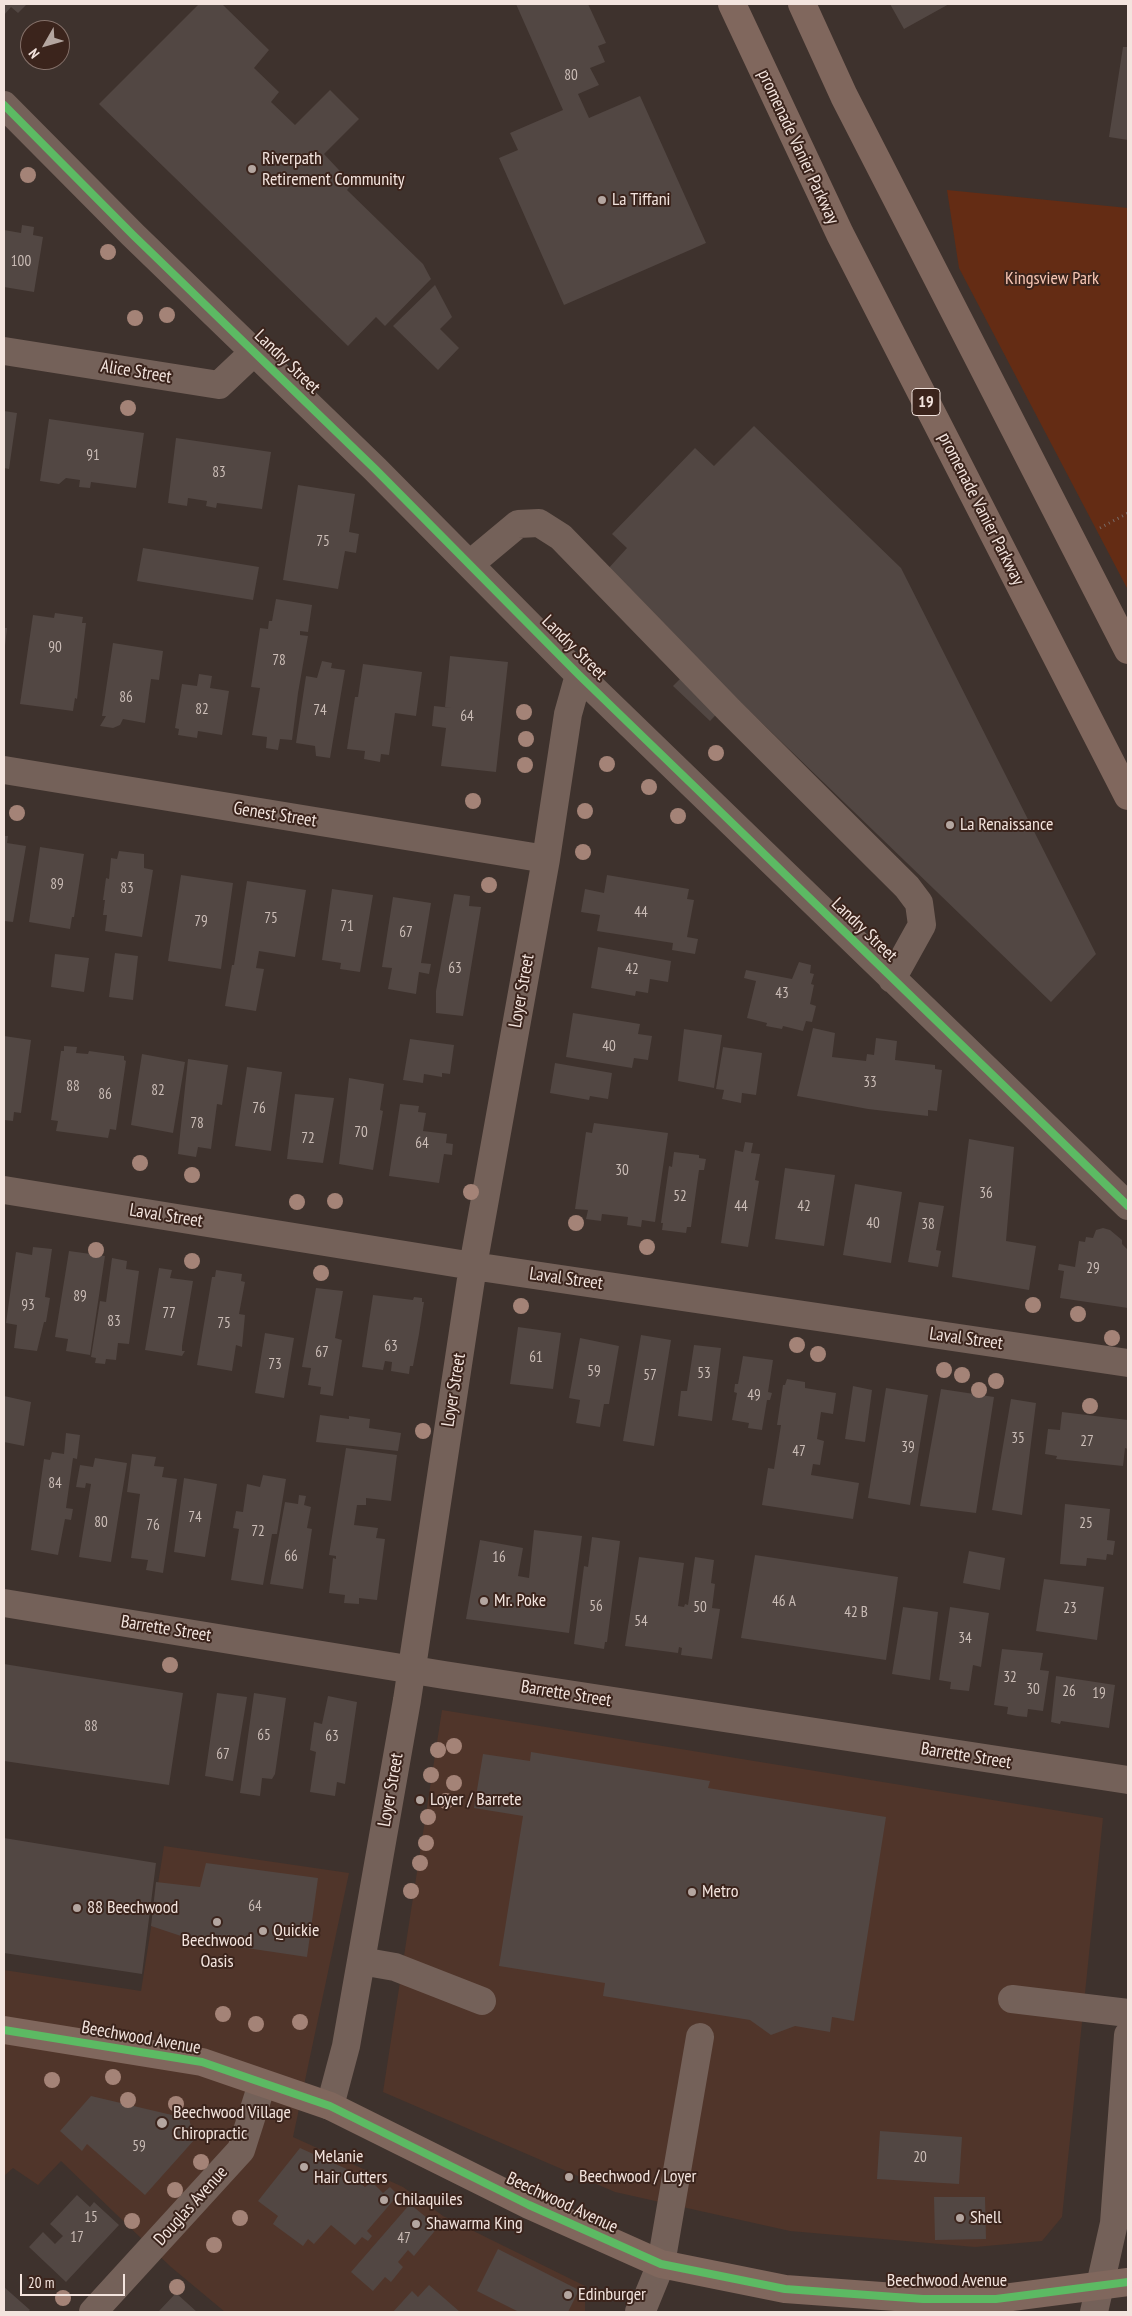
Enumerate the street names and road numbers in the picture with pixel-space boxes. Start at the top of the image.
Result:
street label: promenade Vanier Parkway [753,66,843,228]
street label: Landry Street [250,325,324,399]
street label: Alice Street [99,356,173,388]
road number: 19 [912,388,940,416]
street label: promenade Vanier Parkway [933,429,1029,589]
street label: Landry Street [537,611,611,685]
street label: Genest Street [232,798,318,832]
street label: Landry Street [827,893,901,967]
street label: Loyer Street [505,952,539,1030]
street label: Laval Street [128,1200,204,1232]
street label: Laval Street [528,1263,604,1295]
street label: Laval Street [928,1323,1004,1355]
street label: Loyer Street [438,1352,470,1428]
street label: Barrette Street [119,1611,213,1647]
street label: Barrette Street [519,1676,613,1712]
street label: Barrette Street [919,1738,1013,1774]
street label: Loyer Street [374,1751,408,1829]
street label: Beechwood Avenue [80,2017,202,2059]
street label: Douglas Avenue [150,2162,232,2250]
street label: Beechwood Avenue [503,2168,621,2238]
street label: Beechwood Avenue [887,2270,1007,2292]

